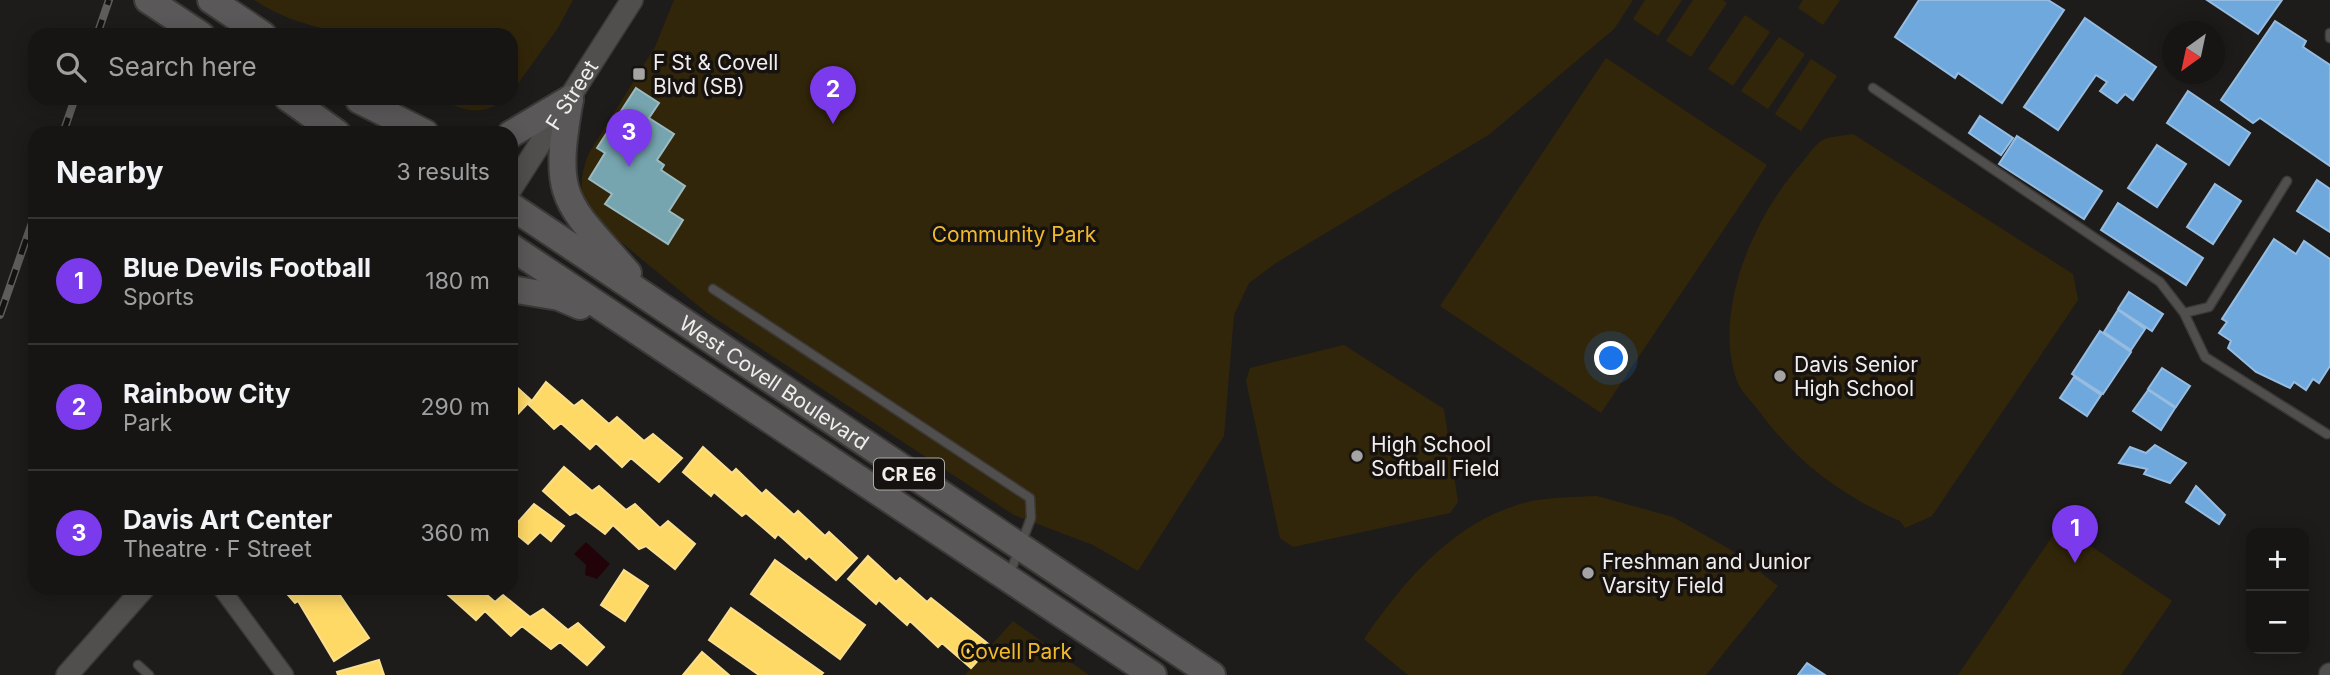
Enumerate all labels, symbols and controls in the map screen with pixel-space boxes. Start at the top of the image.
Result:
north arrow [2162,21,2225,84]
search box [28,28,518,105]
icon: search [52,48,90,86]
place label: F St & Covell Blvd (SB) [653,50,778,99]
text: Search here [108,51,257,82]
street label: F Street [540,55,603,134]
marker: F St & Covell Blvd (SB) [631,66,647,82]
pin: 2 [810,66,856,124]
pin: 3 [606,109,652,167]
text: Nearby [56,154,164,190]
text: 3 results [397,158,490,186]
park label: Community Park [932,222,1097,247]
text: Blue Devils Football [123,252,371,283]
text: 1 [74,267,84,295]
text: 180 m [425,267,490,295]
text: Sports [123,283,194,311]
street label: West Covell Boulevard [675,310,874,455]
your location [1594,341,1628,375]
place label: Davis Senior High School [1794,352,1918,401]
marker: Davis Senior High School [1772,368,1788,384]
text: Rainbow City [123,378,291,409]
text: 2 [72,393,86,421]
text: 290 m [421,393,490,421]
text: Park [123,409,172,437]
place label: High School Softball Field [1371,432,1500,481]
marker: High School Softball Field [1349,448,1365,464]
road number: CR E6 [874,458,944,489]
text: Davis Art Center [123,504,332,535]
pin: 1 [2052,505,2098,563]
text: 3 [72,519,86,547]
text: 360 m [420,519,490,547]
map controls [2246,528,2309,654]
button: + [2246,528,2309,591]
text: Theatre · F Street [123,535,312,563]
place label: Freshman and Junior Varsity Field [1602,549,1811,598]
marker: Freshman and Junior Varsity Field [1580,565,1596,581]
button: − [2246,591,2309,654]
park label: Covell Park [960,639,1073,664]

